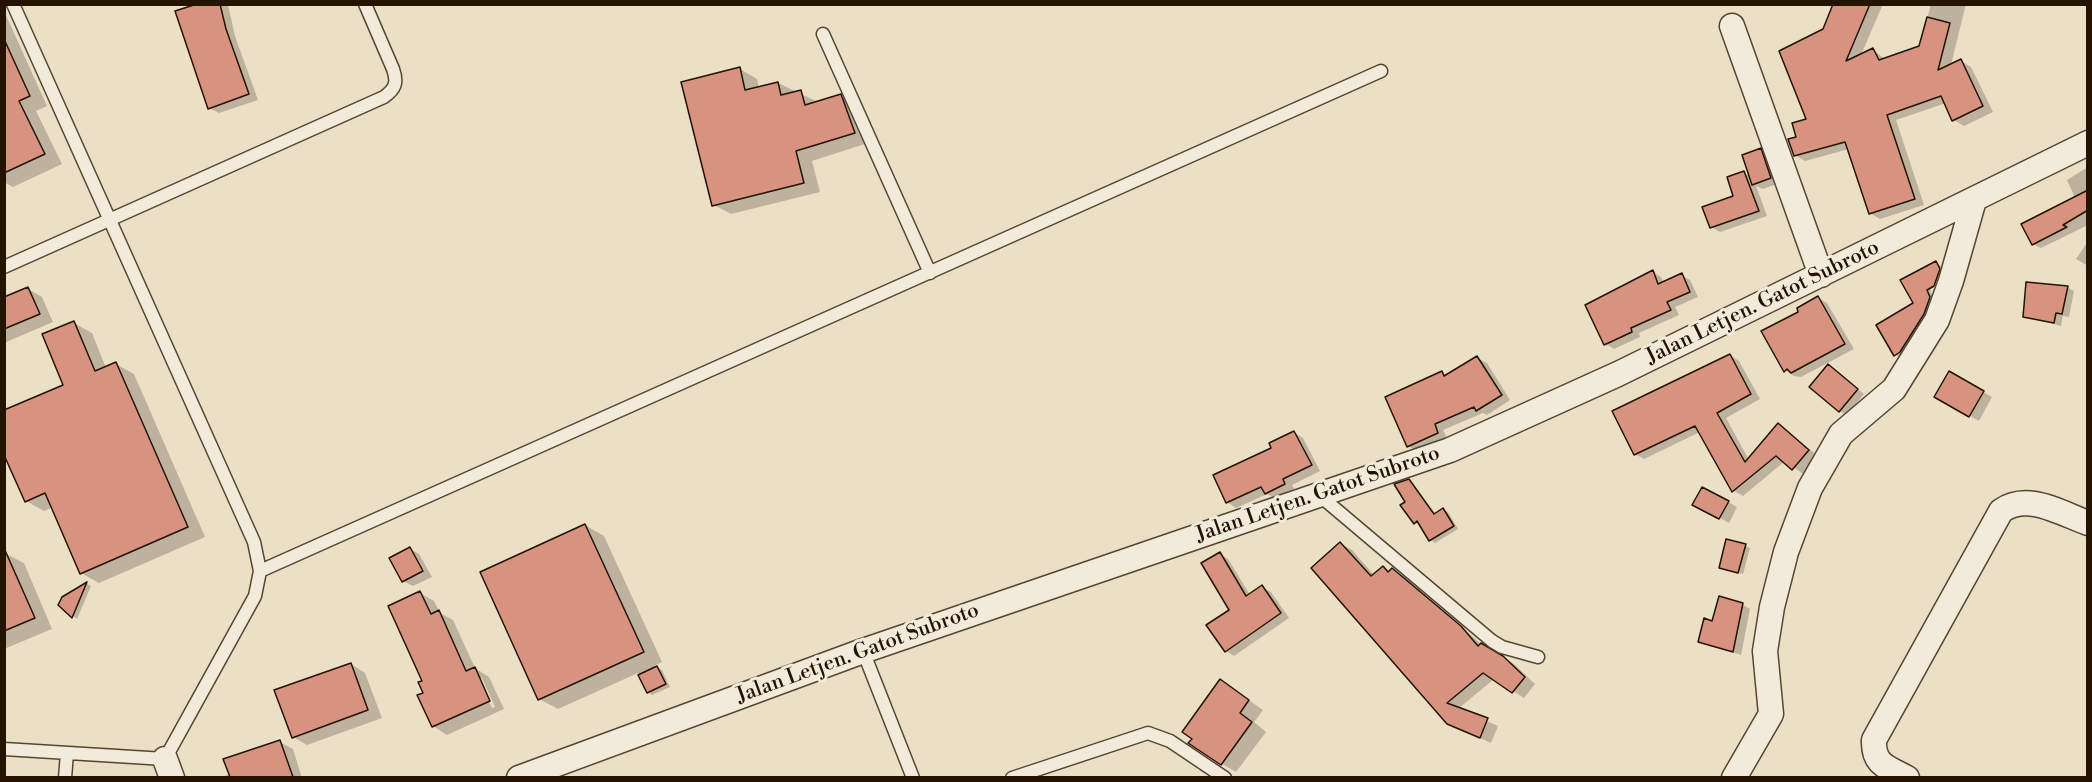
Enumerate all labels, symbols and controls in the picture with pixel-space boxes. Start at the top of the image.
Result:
street label: Jalan Letjen. Gatot Subroto [1642,235,1884,371]
street label: Jalan Letjen. Gatot Subroto [1193,441,1443,549]
street label: Jalan Letjen. Gatot Subroto [733,598,983,710]

